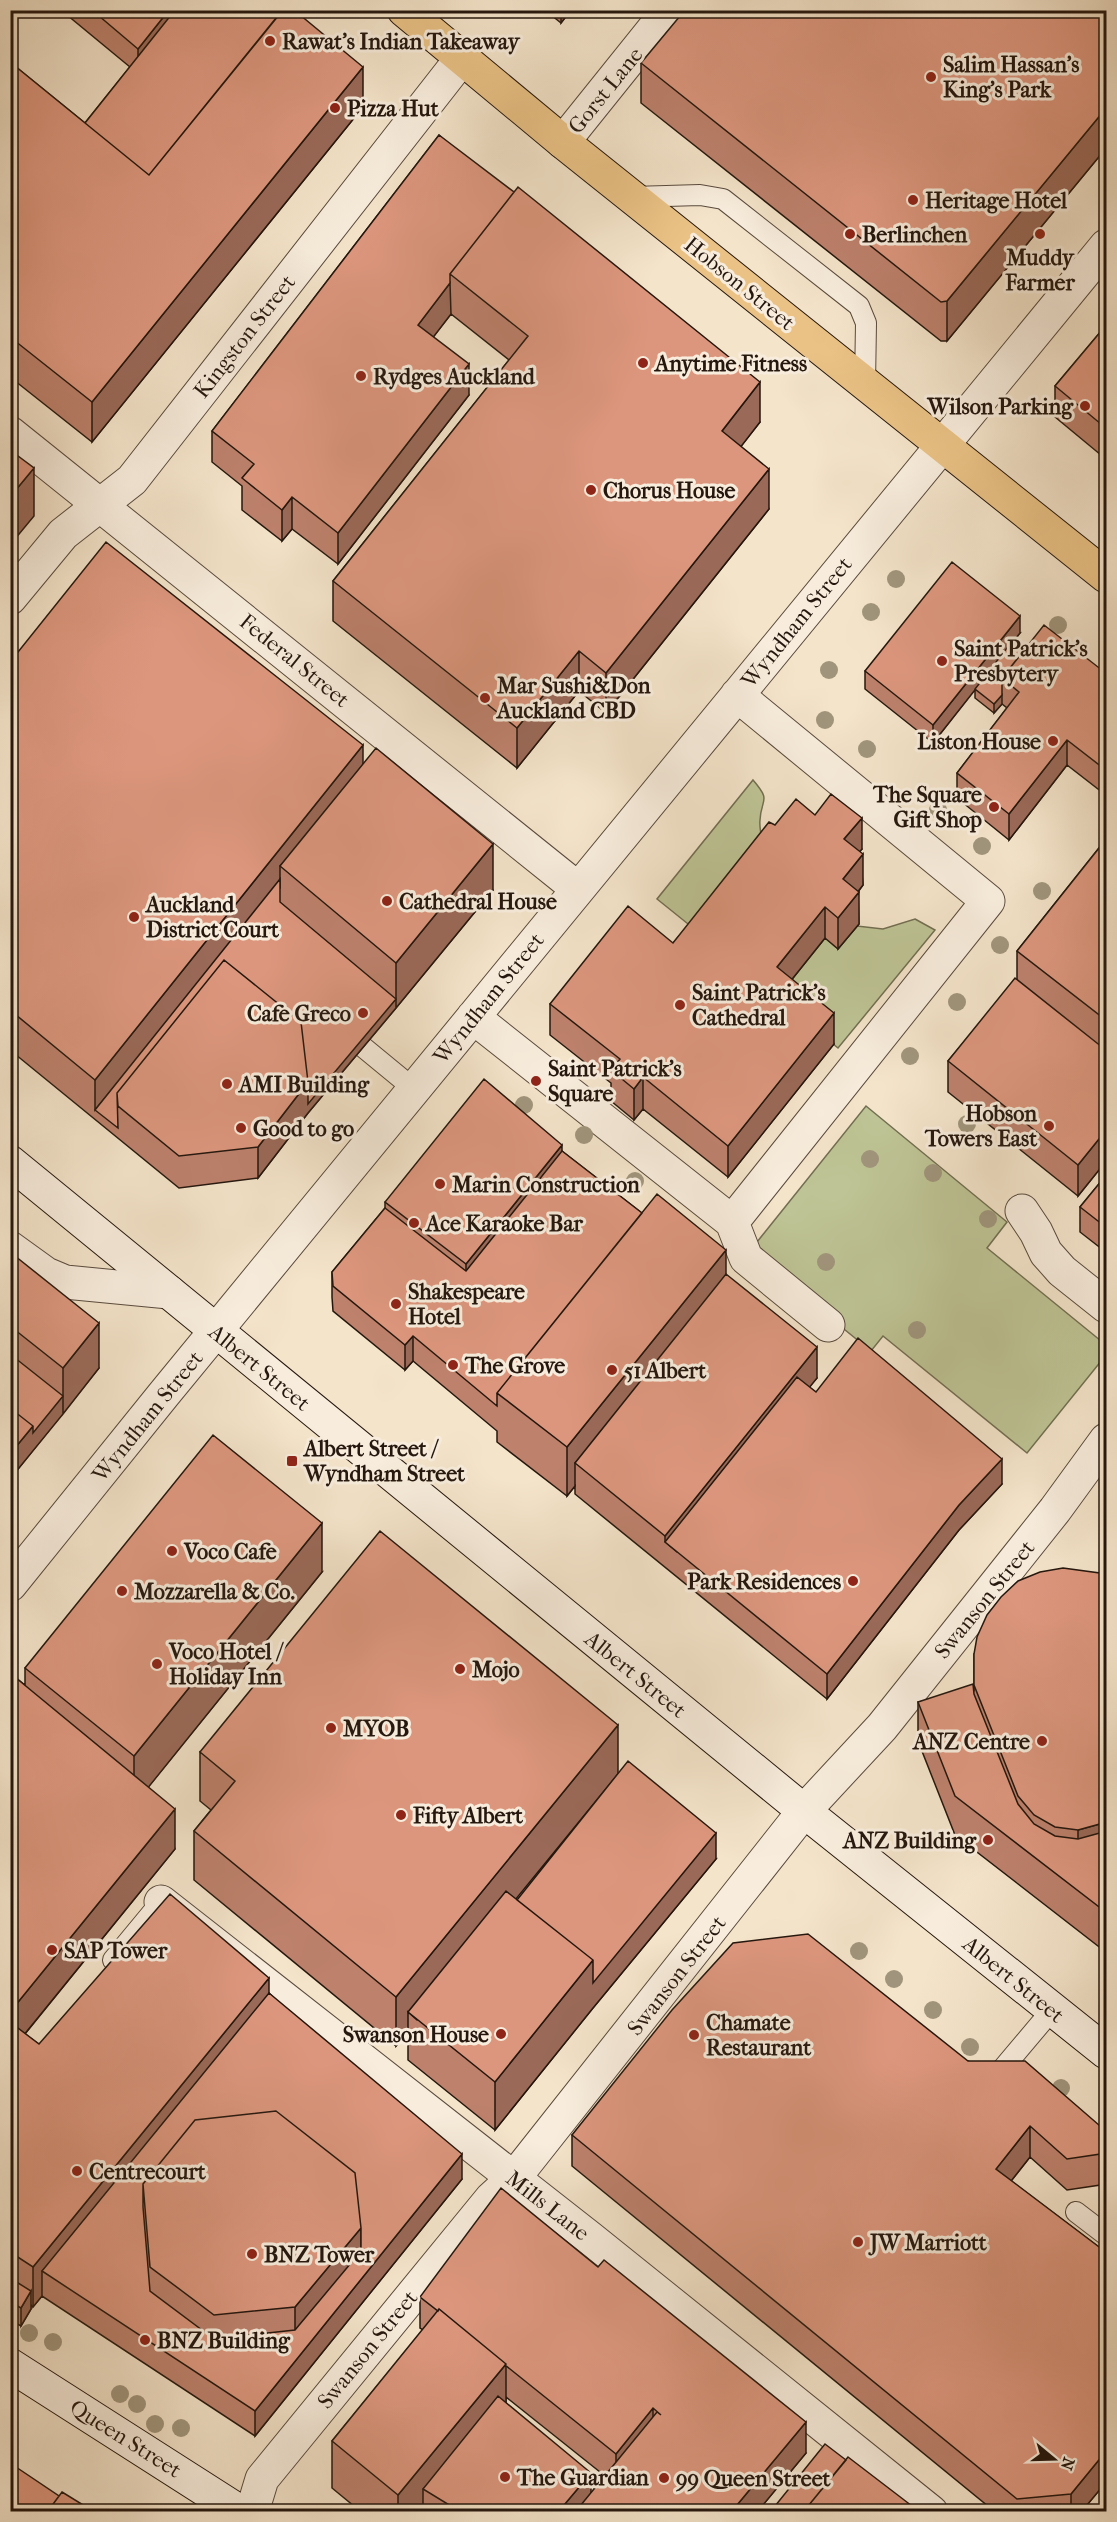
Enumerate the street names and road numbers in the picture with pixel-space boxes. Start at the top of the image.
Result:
street label: Gorst Lane [563,42,649,139]
street label: Hobson Street [679,231,800,336]
street label: Kingston Street [189,270,301,404]
street label: Wyndham Street [735,552,858,694]
street label: Federal Street [234,609,355,713]
street label: Wyndham Street [427,928,550,1070]
street label: Albert Street [203,1318,315,1417]
street label: Wyndham Street [86,1346,209,1488]
street label: Swanson Street [929,1535,1041,1664]
street label: Albert Street [579,1625,691,1724]
street label: Swanson Street [622,1910,732,2041]
street label: Albert Street [957,1930,1069,2029]
street label: Mills Lane [500,2165,594,2246]
street label: Swanson Street [312,2285,424,2414]
street label: Queen Street [65,2394,186,2484]

